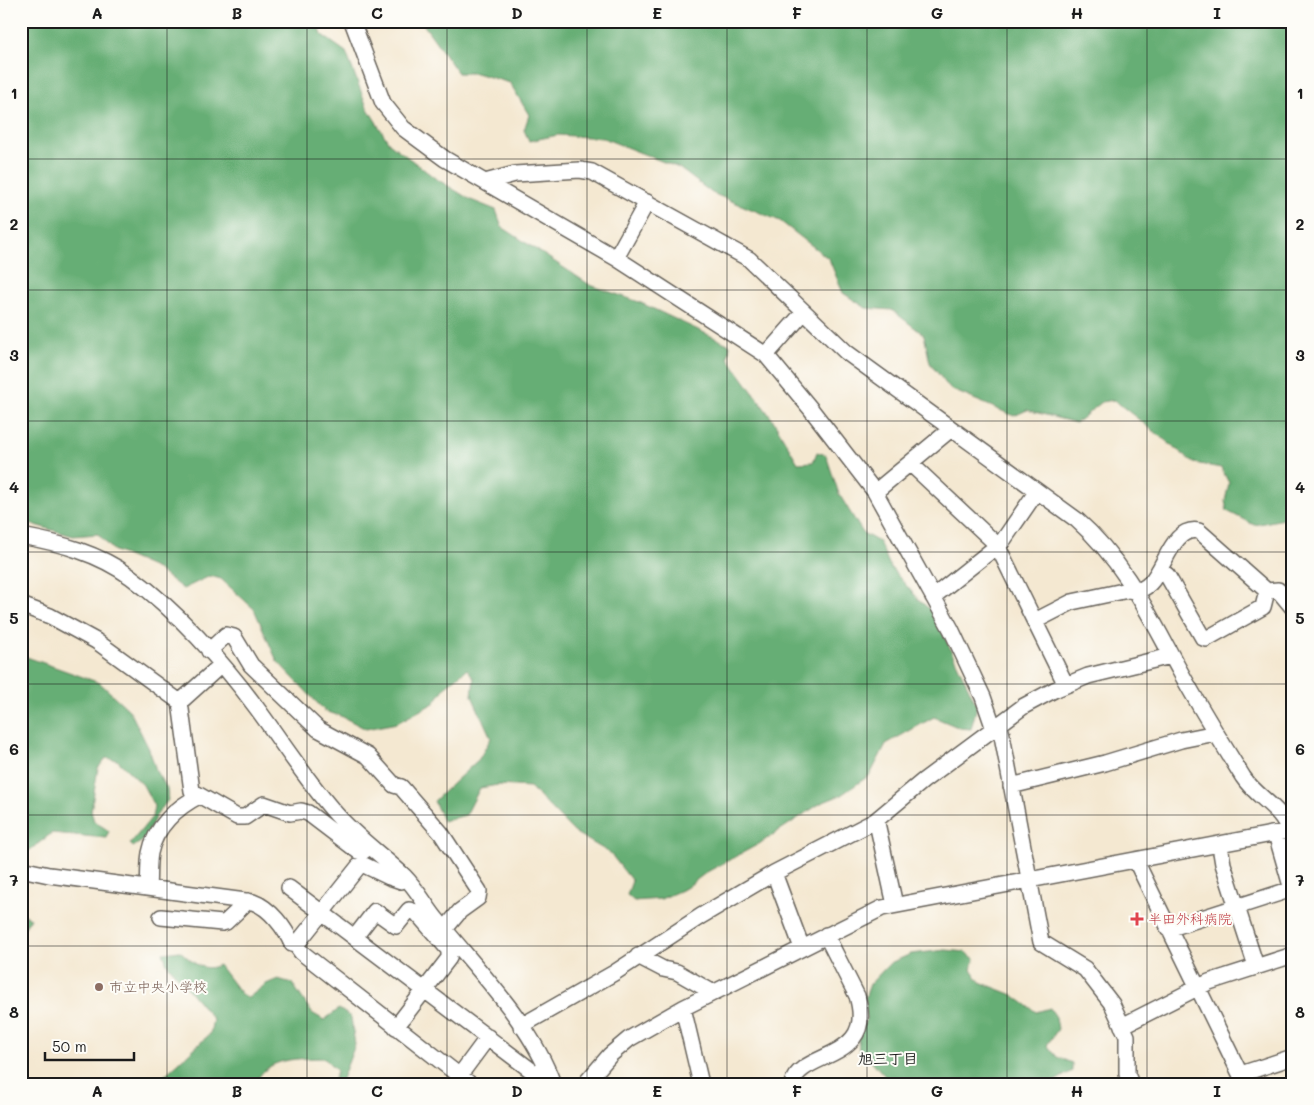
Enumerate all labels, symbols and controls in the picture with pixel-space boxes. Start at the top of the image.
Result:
text: A [91,2,103,23]
text: B [232,2,242,23]
text: C [371,2,383,23]
text: D [511,2,523,23]
text: E [652,2,662,23]
text: F [792,2,802,23]
text: G [931,2,943,23]
text: H [1071,2,1083,23]
text: I [1213,2,1221,23]
text: 1 [10,82,18,103]
text: 1 [1296,82,1304,103]
text: 2 [10,213,19,234]
text: 2 [1296,213,1305,234]
text: 3 [9,344,19,365]
text: 3 [1295,344,1305,365]
text: 4 [9,476,19,497]
text: 4 [1295,476,1305,497]
text: 5 [9,607,19,628]
text: 5 [1295,607,1305,628]
text: 6 [9,738,19,759]
text: 6 [1295,738,1305,759]
text: 7 [10,869,19,890]
text: 7 [1296,869,1305,890]
place label: 半田外科病院 [1148,909,1232,928]
marker: 半田外科病院 [1130,912,1144,926]
place label: 市立中央小学校 [109,977,207,996]
marker: 市立中央小学校 [93,981,105,993]
text: 8 [9,1001,19,1022]
text: 8 [1295,1001,1305,1022]
scale bar [45,1030,134,1062]
text: 50 m [52,1036,87,1056]
district label: 旭三丁目 [858,1048,918,1068]
text: A [91,1080,103,1101]
text: B [232,1080,242,1101]
text: C [371,1080,383,1101]
text: D [511,1080,523,1101]
text: E [652,1080,662,1101]
text: F [792,1080,802,1101]
text: G [931,1080,943,1101]
text: H [1071,1080,1083,1101]
text: I [1213,1080,1221,1101]

